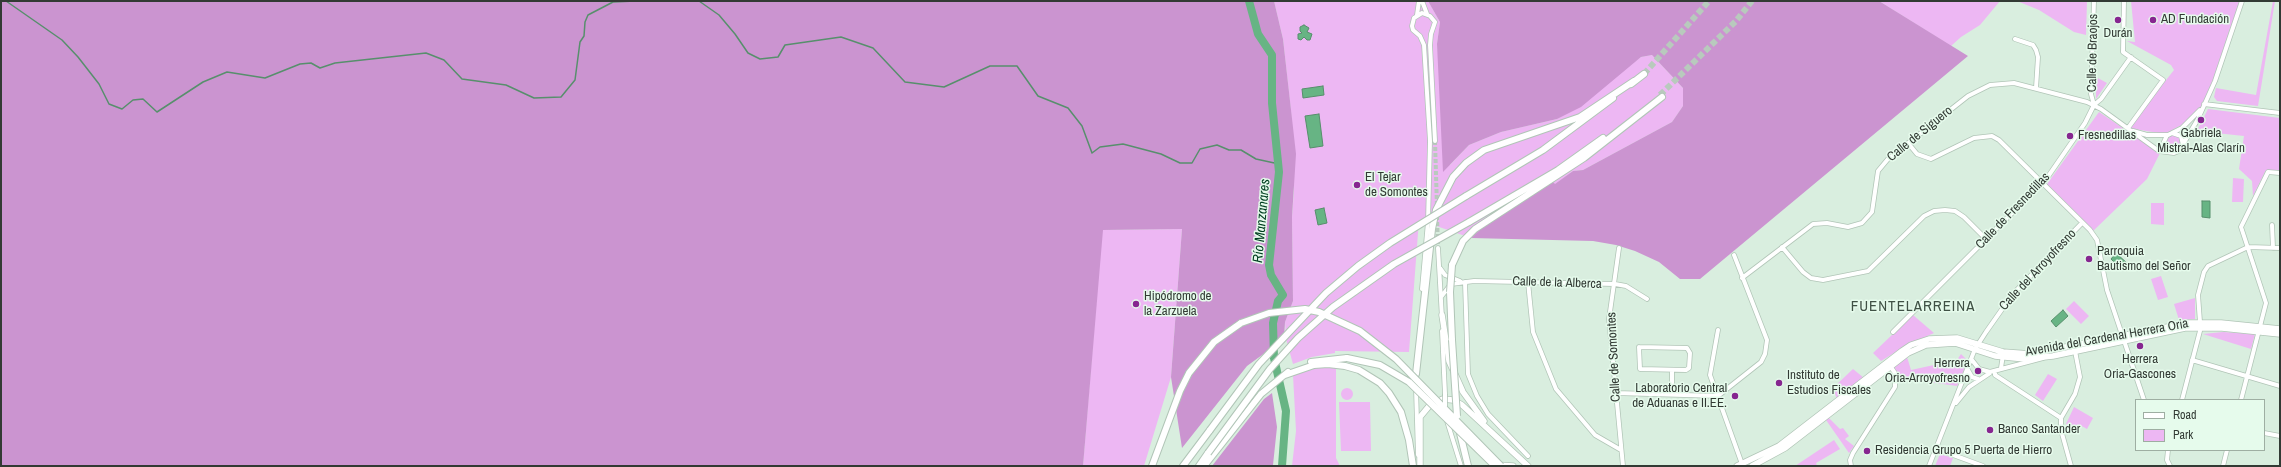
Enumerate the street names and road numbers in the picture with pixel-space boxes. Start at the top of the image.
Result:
street label: Calle de Braojos [2085,14,2101,92]
street label: Calle de Siguero [1884,103,1956,165]
street label: Calle de Fresnedillas [1973,170,2053,252]
street label: Calle del Arroyofresno [1996,226,2080,314]
street label: Calle de la Alberca [1512,274,1602,292]
street label: Calle de Somontes [1604,312,1624,402]
street label: Avenida del Cardenal Herrera Oria [2024,316,2190,360]

